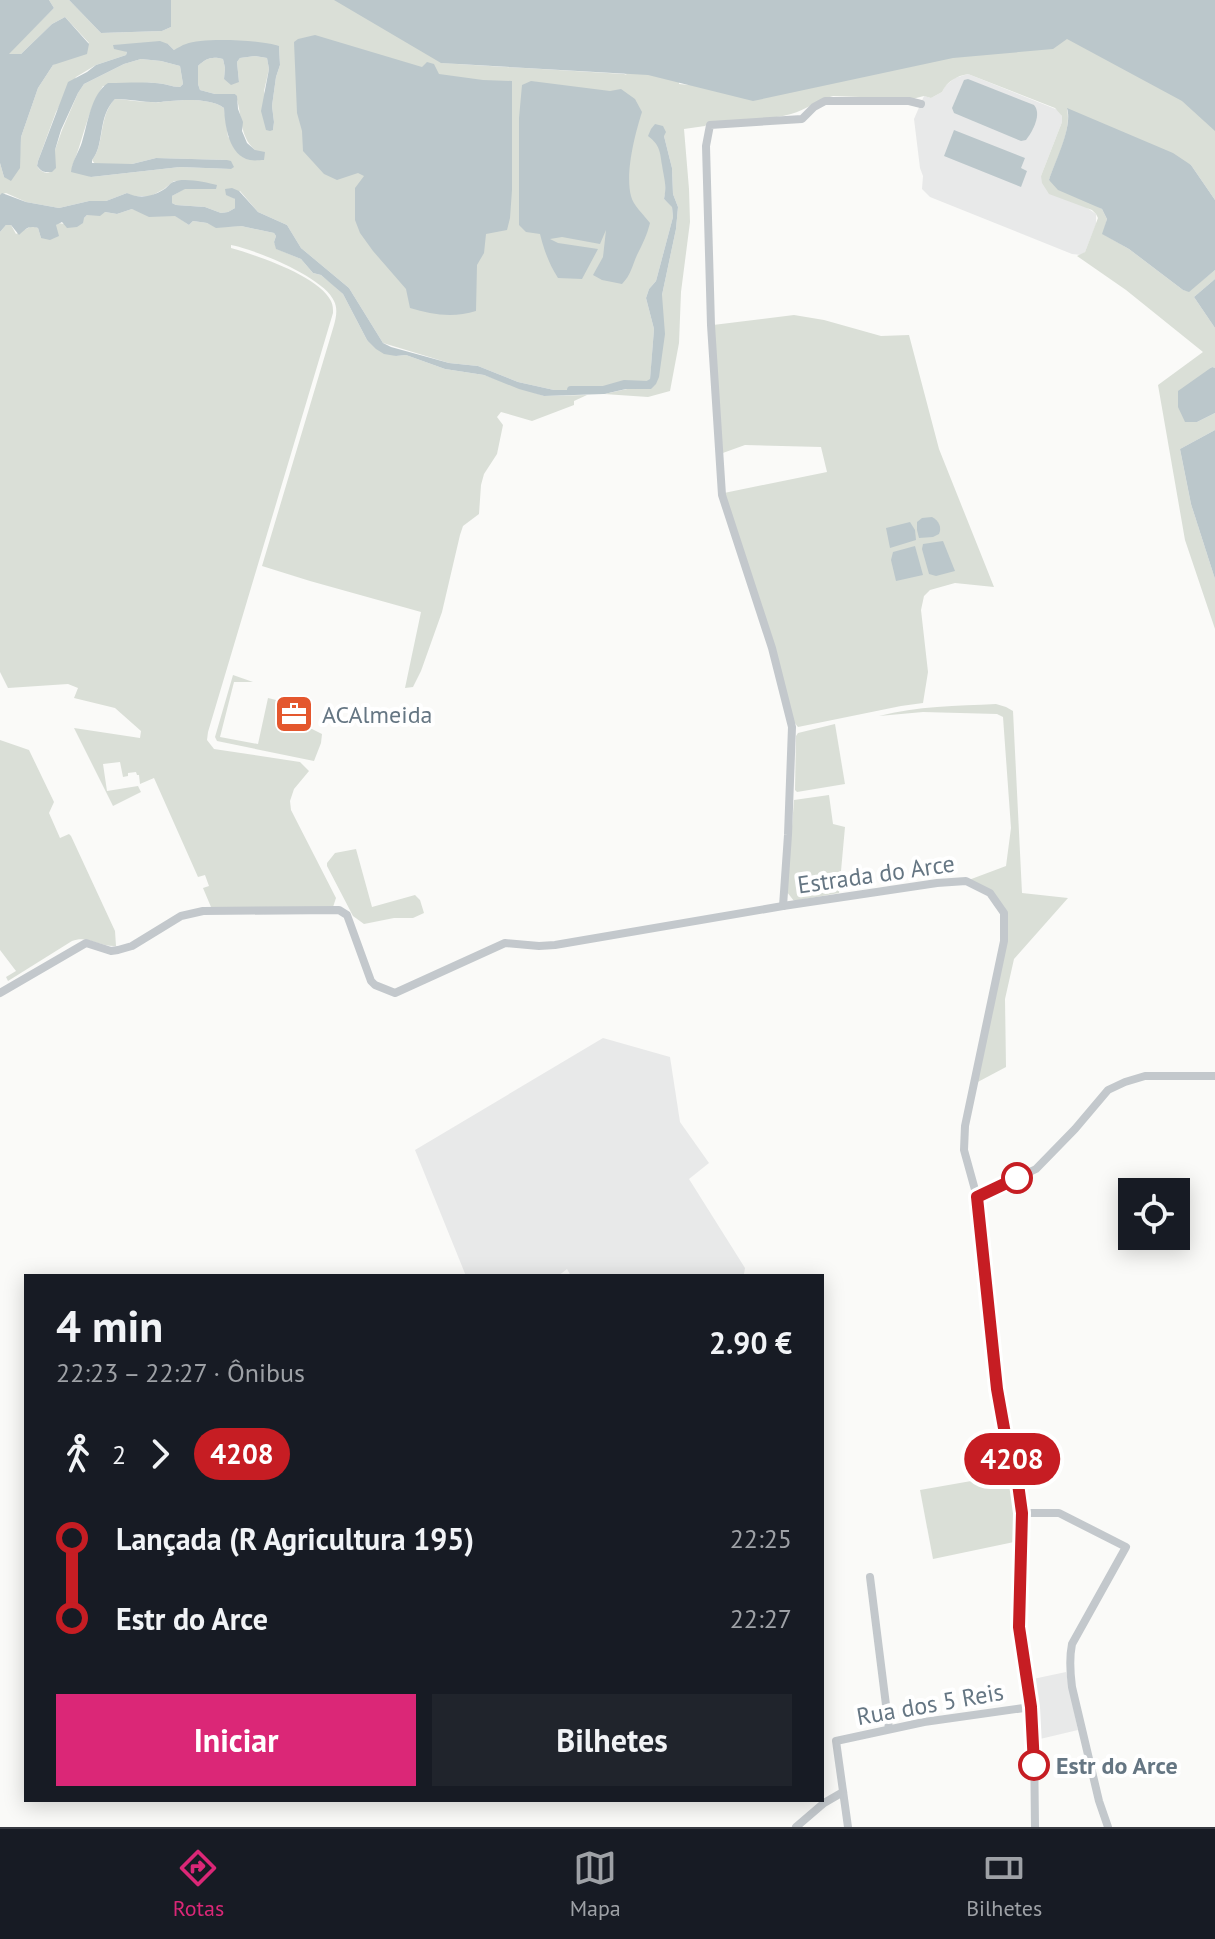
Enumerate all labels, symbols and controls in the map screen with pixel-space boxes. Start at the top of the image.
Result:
office icon: ACAlmeida [273,693,315,735]
place label: ACAlmeida [322,699,432,730]
street label: Estrada do Arce [795,848,957,900]
unlabelled marker [1002,1163,1032,1193]
map controls [1118,1178,1190,1250]
button: locate [1118,1178,1190,1250]
text: 4 min [56,1297,163,1354]
text: 2.90 € [709,1323,792,1362]
text: 22:23 – 22:27 · Ônibus [56,1356,305,1389]
icon: walk [56,1432,100,1476]
icon: forward [138,1432,182,1476]
line badge: 4208 [956,1433,1068,1485]
text: 4208 [210,1435,274,1472]
text: 2 [112,1438,126,1471]
text: 4208 [980,1440,1044,1477]
text: Lançada (R Agricultura 195) [116,1519,474,1558]
text: 22:25 [730,1522,792,1555]
text: Estr do Arce [116,1599,268,1638]
text: 22:27 [730,1602,792,1635]
street label: Rua dos 5 Reis [854,1676,1006,1732]
button: Iniciar [56,1694,416,1786]
button: Bilhetes [432,1694,792,1786]
marker: Estr do Arce [1019,1750,1049,1780]
place label: Estr do Arce [1056,1750,1178,1781]
tab: Rotas [173,1846,224,1922]
tab: Mapa [570,1846,621,1922]
tab: Bilhetes [966,1846,1042,1922]

